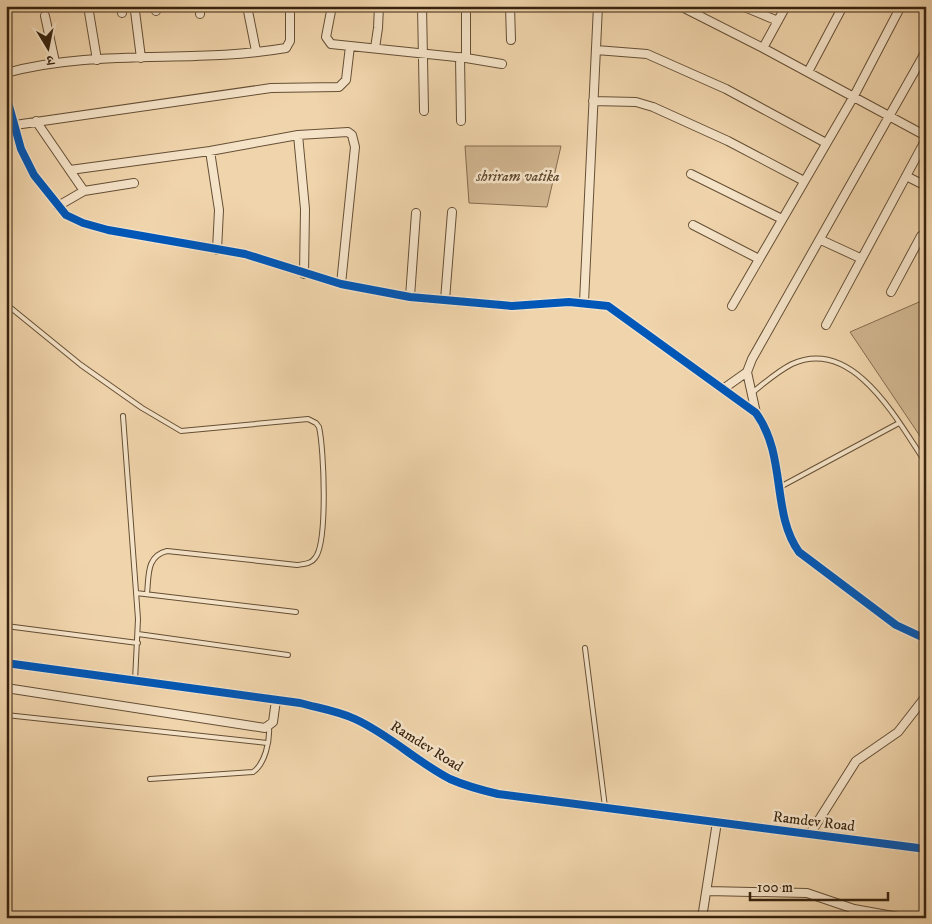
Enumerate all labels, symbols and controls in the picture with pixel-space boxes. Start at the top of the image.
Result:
north arrow [22,22,72,72]
text: उ [44,50,56,69]
park label: shriram vatika [475,167,560,186]
street label: Ramdev Road [387,717,467,777]
street label: Ramdev Road [772,807,856,836]
scale bar [750,869,887,901]
text: 100 m [757,878,793,897]

